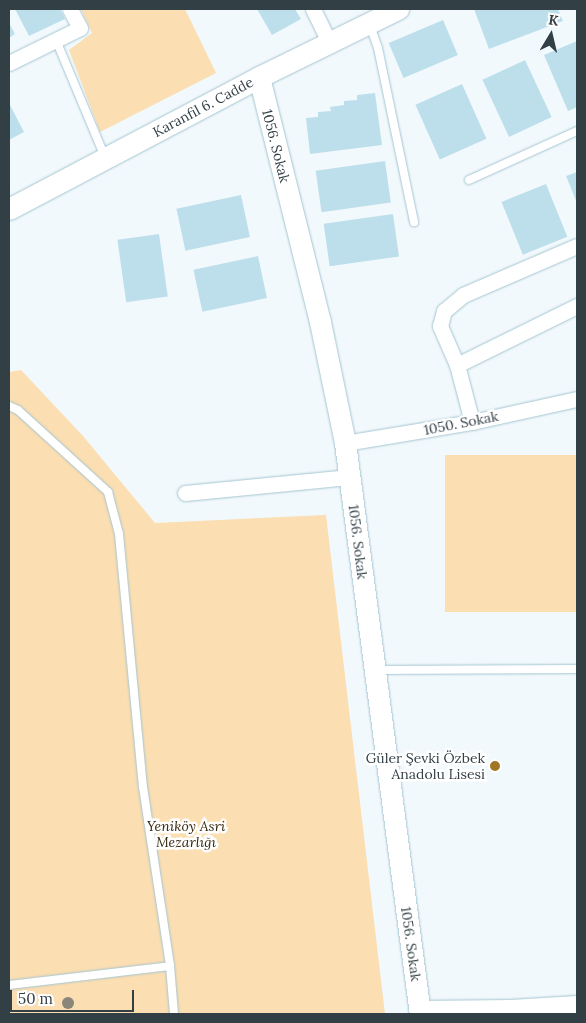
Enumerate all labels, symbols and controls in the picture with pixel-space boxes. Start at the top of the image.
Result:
north arrow [526,10,576,60]
text: K [547,11,560,30]
street label: Karanfil 6. Cadde [150,73,256,141]
street label: 1056. Sokak [259,108,293,184]
street label: 1050. Sokak [422,408,500,438]
street label: 1056. Sokak [345,504,371,580]
place label: Güler Şevki Özbek Anadolu Lisesi [366,750,485,782]
marker: Güler Şevki Özbek Anadolu Lisesi [489,760,501,772]
park label: Yeniköy Asri Mezarlığı [147,818,225,850]
street label: 1056. Sokak [397,906,425,982]
scale bar [12,980,136,1012]
text: 50 m [18,989,53,1008]

